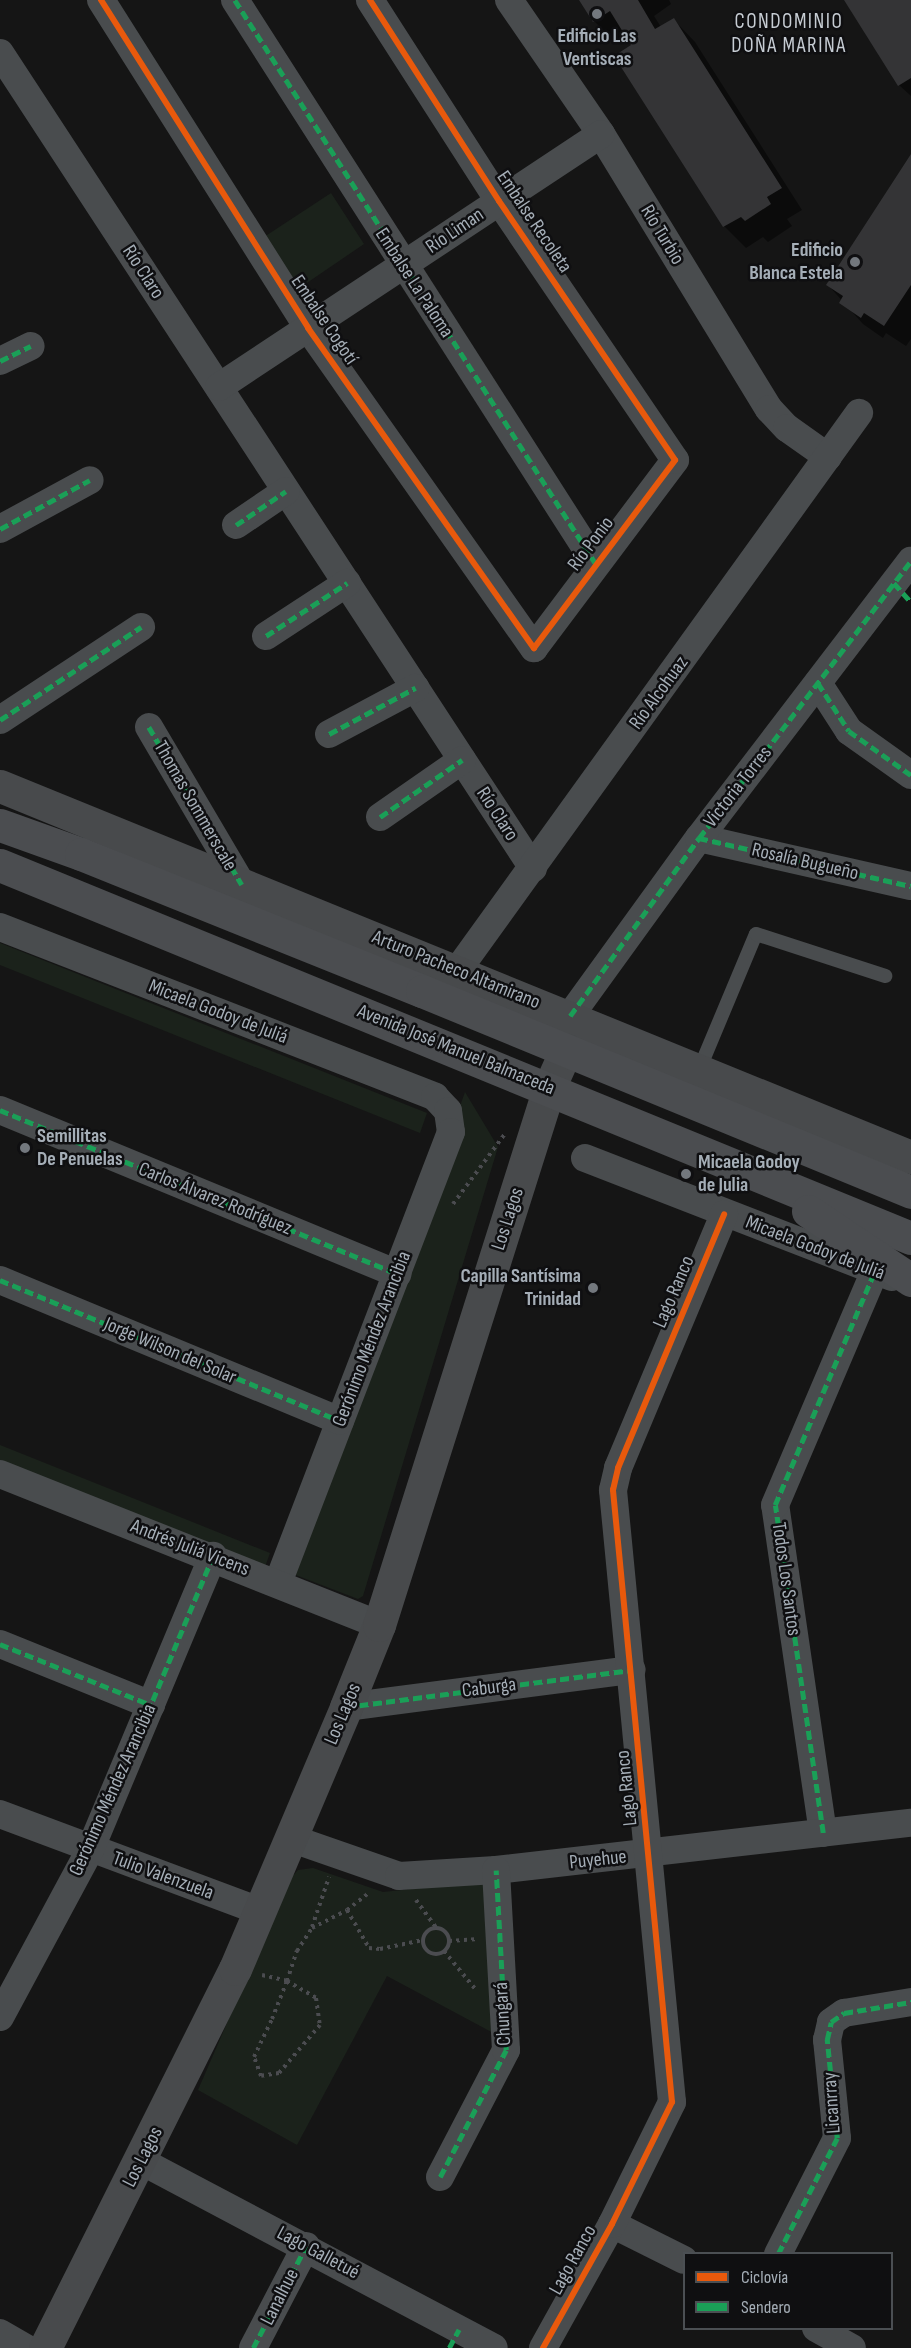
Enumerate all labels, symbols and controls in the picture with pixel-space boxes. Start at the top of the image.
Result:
marker: Edificio Las Ventiscas [590,7,604,21]
district label: CONDOMINIO DOÑA MARINA [731,9,847,59]
place label: Edificio Las Ventiscas [558,24,636,71]
street label: Embalse Recoleta [491,166,577,278]
street label: Río Turbio [635,201,689,269]
street label: Río Liman [421,203,489,259]
street label: Embalse La Paloma [370,224,458,342]
place label: Edificio Blanca Estela [749,238,843,285]
street label: Río Claro [117,241,169,303]
marker: Edificio Blanca Estela [848,255,862,269]
street label: Embalse Cogotí [285,271,363,369]
street label: Río Ponio [563,512,619,576]
street label: Río Alcohuaz [624,652,694,734]
street label: Thomas Sommerscale [148,737,242,875]
street label: Victoria Torres [699,742,777,832]
street label: Río Claro [471,783,523,845]
street label: Rosalía Bugueño [749,838,861,886]
street label: Arturo Pacheco Altamirano [369,925,543,1015]
street label: Micaela Godoy de Juliá [145,974,291,1050]
street label: Avenida José Manuel Balmaceda [354,999,558,1101]
place label: Semillitas De Penuelas [37,1124,123,1171]
marker: Semillitas De Penuelas [18,1141,32,1155]
place label: Micaela Godoy de Julia [698,1150,800,1197]
street label: Carlos Álvarez Rodríguez [135,1157,295,1241]
marker: Micaela Godoy de Julia [679,1167,693,1181]
street label: Los Lagos [487,1185,529,1253]
street label: Micaela Godoy de Juliá [742,1210,888,1286]
street label: Gerónimo Méndez Arancibia [328,1248,416,1430]
street label: Lago Ranco [648,1252,700,1332]
place label: Capilla Santísima Trinidad [461,1264,581,1311]
marker: Capilla Santísima Trinidad [586,1281,600,1295]
street label: Jorge Wilson del Solar [100,1312,240,1390]
street label: Andrés Juliá Vicens [127,1514,253,1582]
street label: Todos Los Santos [766,1521,806,1637]
street label: Caburga [461,1673,517,1703]
street label: Los Lagos [319,1680,367,1748]
street label: Gerónimo Méndez Arancibia [64,1700,162,1880]
street label: Lago Ranco [611,1749,643,1827]
street label: Puyehue [568,1845,628,1875]
street label: Tulio Valenzuela [109,1847,217,1905]
street label: Chungará [489,1982,517,2046]
street label: Licanrray [818,2071,846,2135]
street label: Los Lagos [118,2123,168,2191]
street label: Lago Galletué [273,2221,363,2285]
street label: Lago Ranco [544,2221,602,2299]
legend [683,2252,893,2330]
street label: Lanalhue [256,2265,304,2329]
text: Ciclovía [741,2267,788,2288]
text: Sendero [741,2297,791,2318]

